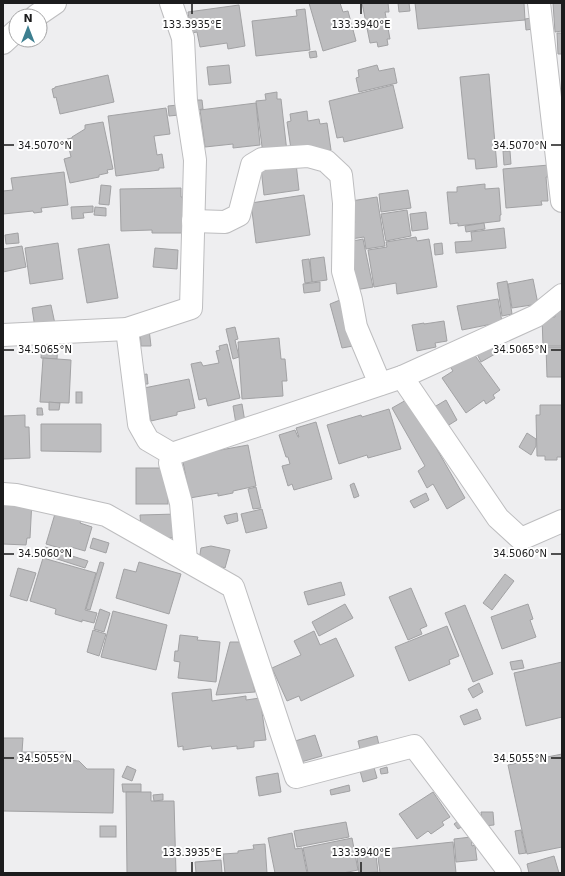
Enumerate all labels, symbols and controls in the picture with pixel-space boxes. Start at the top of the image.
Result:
north arrow [8,8,48,48]
text: N [23,12,33,25]
text: 133.3935°E [162,19,222,30]
text: 133.3940°E [331,19,391,30]
text: 34.5070°N [18,140,72,151]
text: 34.5070°N [493,140,547,151]
text: 34.5065°N [18,344,72,355]
text: 34.5065°N [493,344,547,355]
text: 34.5060°N [18,548,72,559]
text: 34.5060°N [493,548,547,559]
text: 34.5055°N [18,753,72,764]
text: 34.5055°N [493,753,547,764]
text: 133.3935°E [162,847,222,858]
text: 133.3940°E [331,847,391,858]

